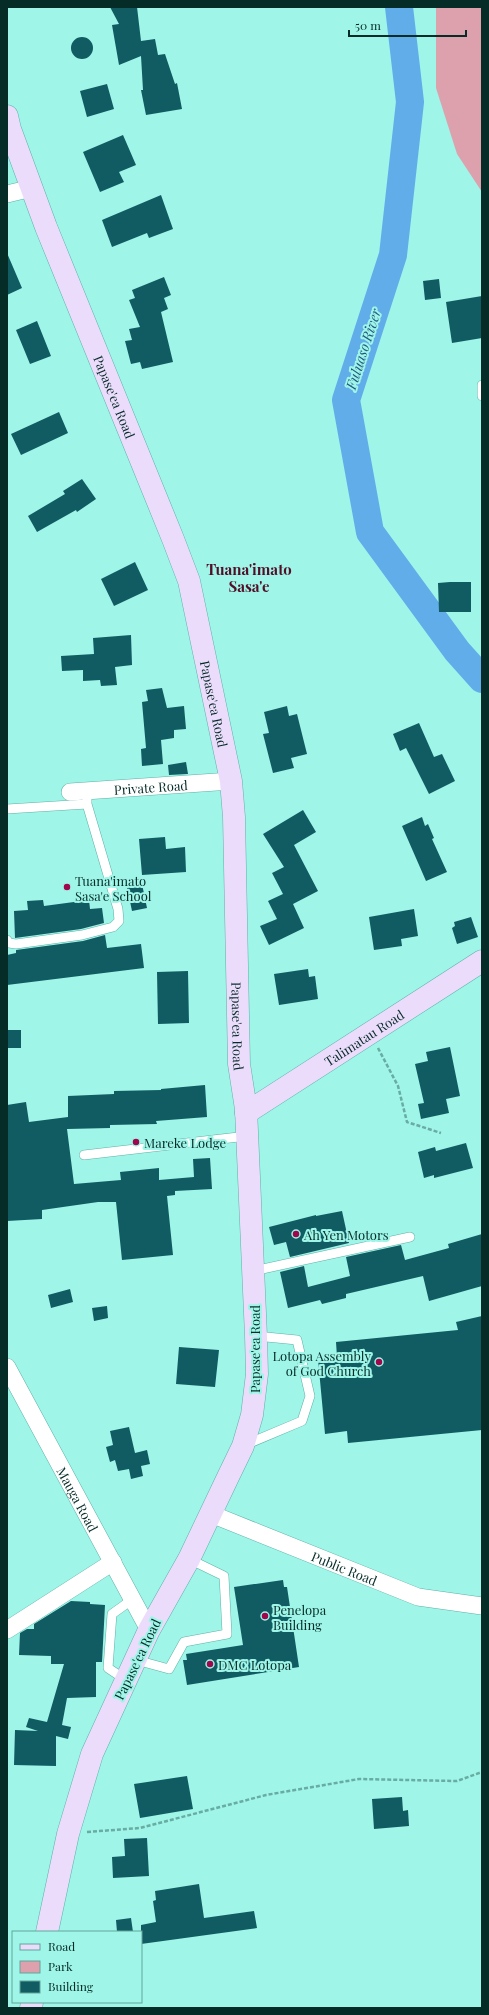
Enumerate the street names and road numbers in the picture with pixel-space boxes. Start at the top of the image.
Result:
street label: Papase'ea Road [91,353,140,441]
street label: Papase'ea Road [197,659,232,749]
street label: Private Road [113,775,189,797]
street label: Papase'ea Road [229,982,248,1072]
street label: Talimatau Road [321,1005,407,1069]
street label: Papase'ea Road [246,1304,263,1393]
street label: Mauga Road [54,1464,103,1535]
street label: Public Road [309,1547,380,1589]
street label: Papase'ea Road [110,1615,164,1702]

